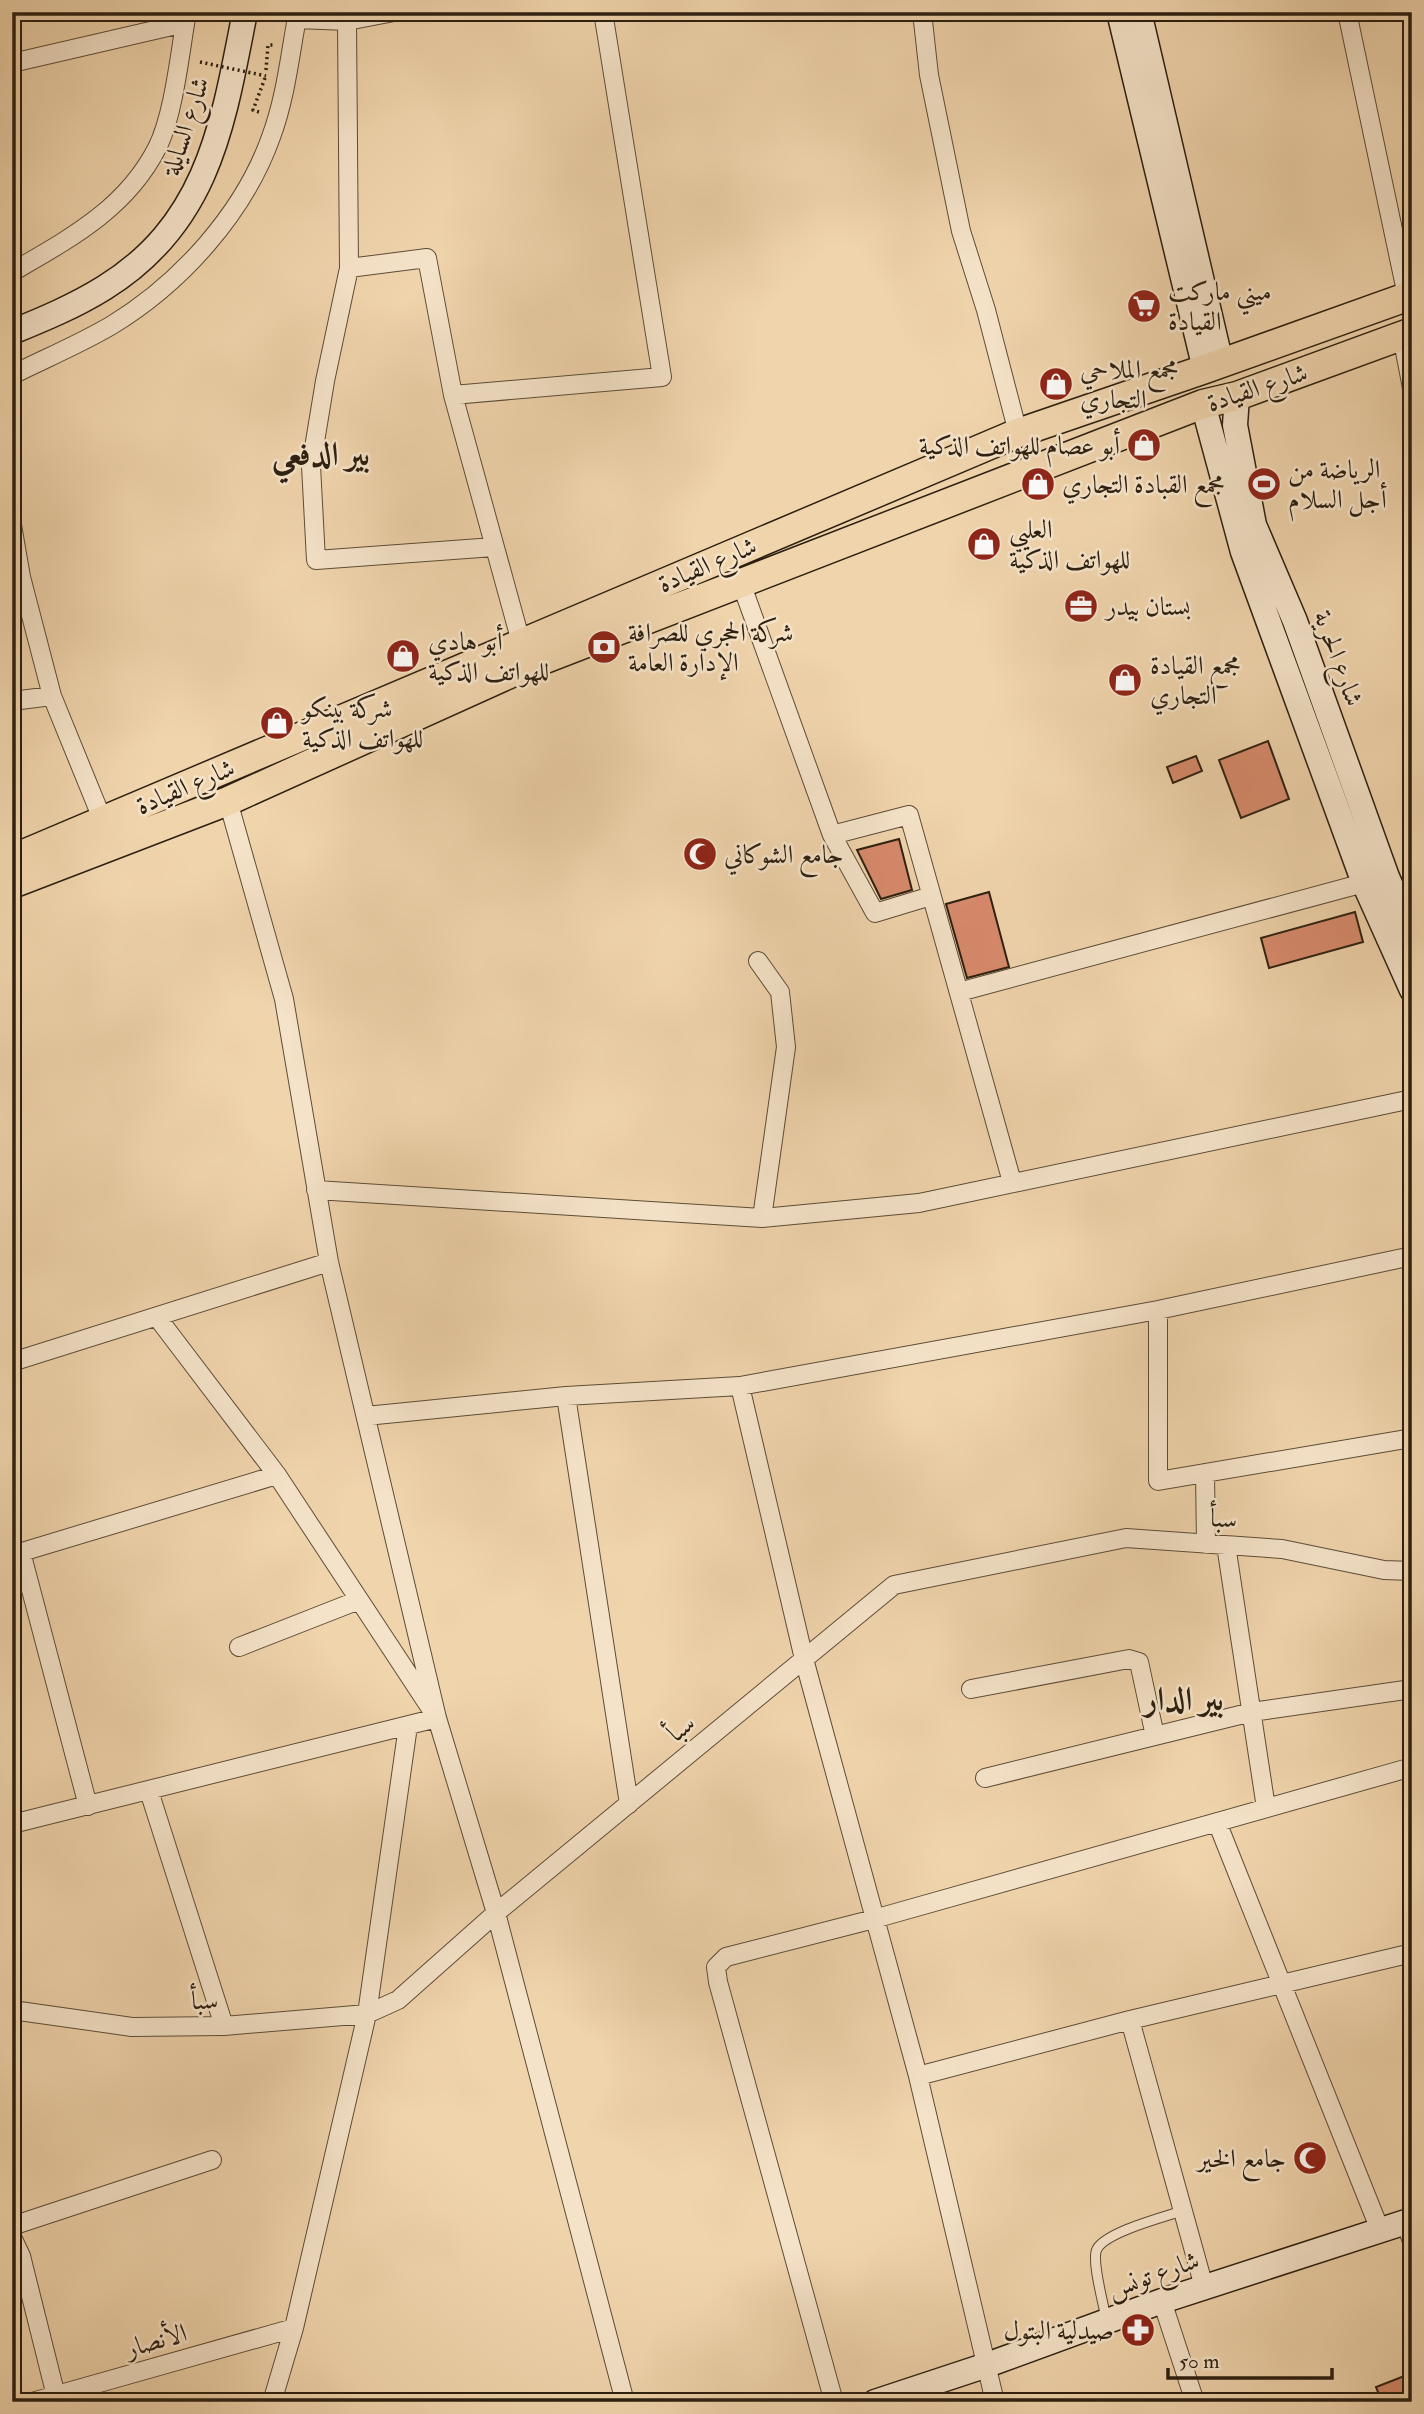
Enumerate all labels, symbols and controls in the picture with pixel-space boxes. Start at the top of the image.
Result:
street label: شارع السايلة [154,73,222,183]
place label: ميني ماركت القيادة [1168,276,1272,338]
supermarket icon: ميني ماركت القيادة [1125,287,1163,325]
place label: مجمع الملاحي التجاري [1080,354,1179,420]
street label: شارع القيادة [1203,357,1313,424]
shop icon: مجمع الملاحي التجاري [1037,365,1075,403]
shop icon: أبو عصام للهواتف الذكية [1125,426,1163,464]
place label: أبو عصام للهواتف الذكية [919,428,1120,468]
district label: بير الدفعي [272,434,370,484]
place label: الرياضة من أجل السلام [1288,454,1387,522]
shop icon: مجمع القبادة التجاري [1019,465,1057,503]
sports icon: الرياضة من أجل السلام [1245,465,1283,503]
place label: مجمع القبادة التجاري [1062,469,1225,508]
place label: العليي للهواتف الذكية [1009,514,1130,576]
shop icon: العليي للهواتف الذكية [965,525,1003,563]
street label: شارع القيادة [653,530,764,605]
office icon: بستان بيدر [1062,587,1100,625]
place label: بستان بيدر [1103,591,1191,623]
street label: شارع الحرية [1301,606,1370,712]
place label: شركة الحجري للصرافة الإدارة العامة [628,616,793,681]
place label: أبو هادي للهواتف الذكية [428,624,549,688]
bank icon: شركة الحجري للصرافة الإدارة العامة [585,628,623,666]
shop icon: أبو هادي للهواتف الذكية [384,637,422,675]
place label: مجمع القيادة التجاري [1150,650,1241,716]
shop icon: مجمع القيادة التجاري [1106,661,1144,699]
place label: شركة بينكو للهواتف الذكية [299,692,423,755]
shop icon: شركة بينكو للهواتف الذكية [258,704,296,742]
street label: شارع القيادة [131,752,242,827]
mosque icon: جامع الشوكاني [681,835,719,873]
place label: جامع الشوكاني [724,839,843,878]
street label: سبأ [1208,1499,1239,1536]
district label: بير الدار [1140,1679,1224,1720]
street label: سبأ [657,1705,702,1750]
street label: سبأ [189,1982,219,2017]
mosque icon: جامع الخير [1291,2139,1329,2177]
place label: جامع الخير [1194,2143,1286,2182]
street label: شارع تونس [1103,2244,1205,2310]
pharmacy icon: صيدلية البتول [1119,2311,1157,2349]
street label: الأنصار [118,2314,191,2366]
place label: صيدلية البتول [1004,2315,1114,2347]
scale bar [1168,2337,1333,2381]
text: 50 m [1179,2348,1220,2375]

